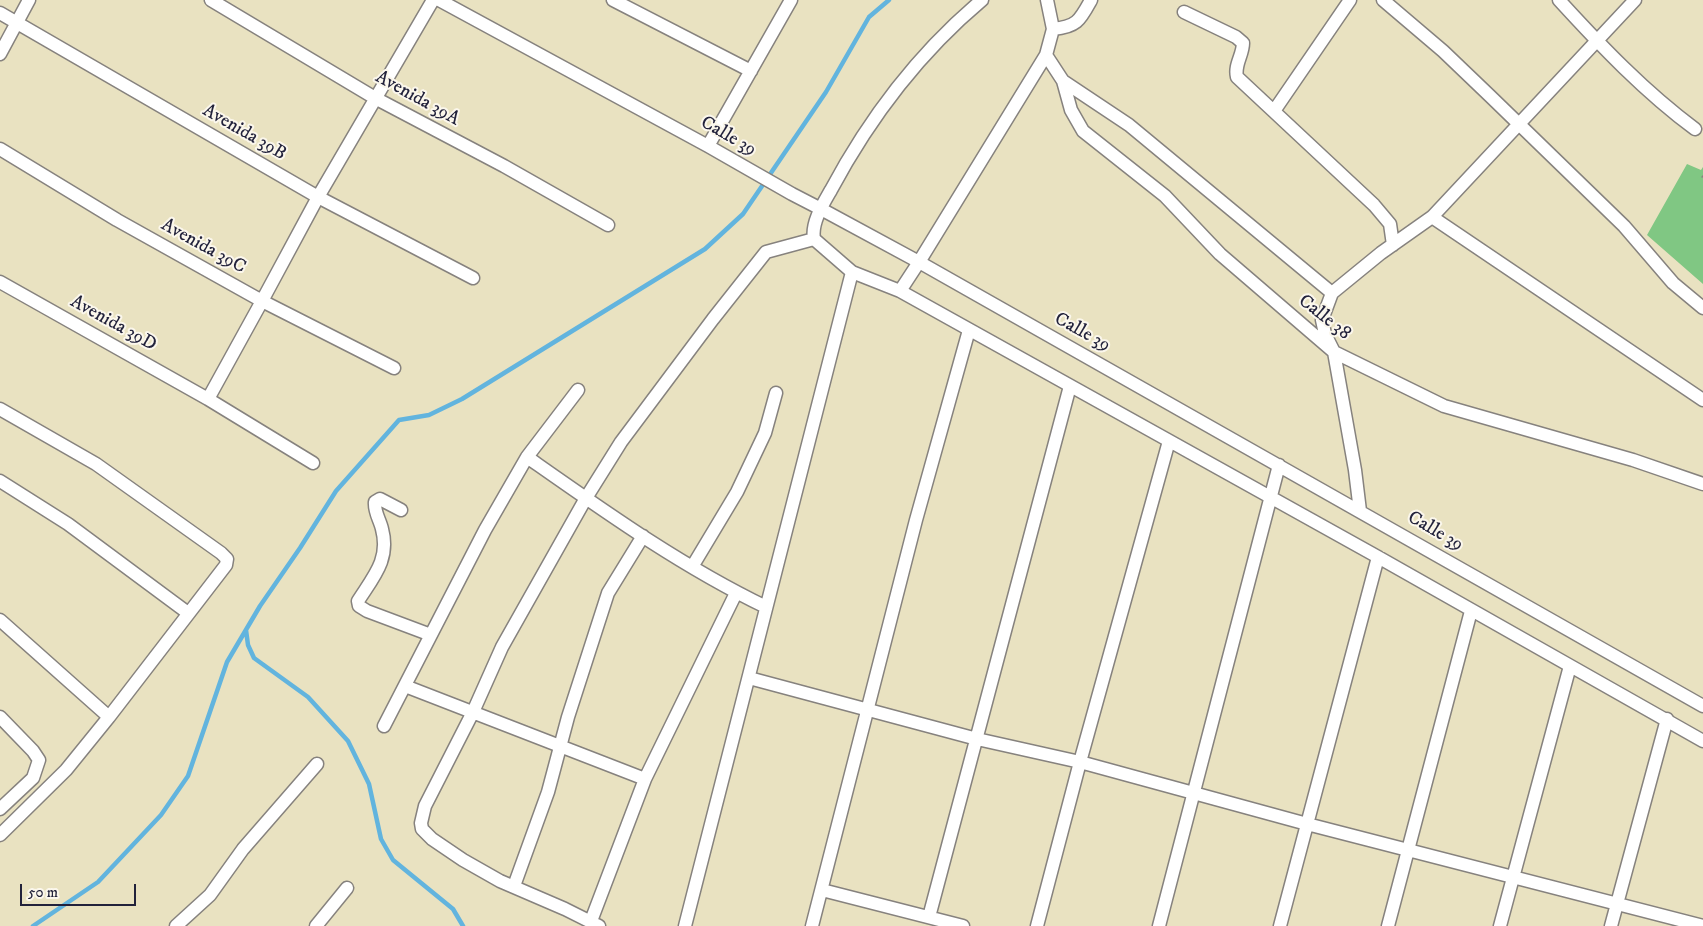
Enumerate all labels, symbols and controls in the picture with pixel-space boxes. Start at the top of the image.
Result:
street label: Avenida 39A [371,66,463,132]
street label: Avenida 39B [198,100,290,166]
street label: Calle 39 [696,112,760,162]
street label: Avenida 39C [157,214,249,280]
street label: Calle 38 [1293,290,1355,346]
street label: Avenida 39D [66,291,160,357]
street label: Calle 39 [1050,308,1114,358]
street label: Calle 39 [1403,507,1467,557]
scale bar [22,874,139,906]
text: 50 m [28,883,58,902]

